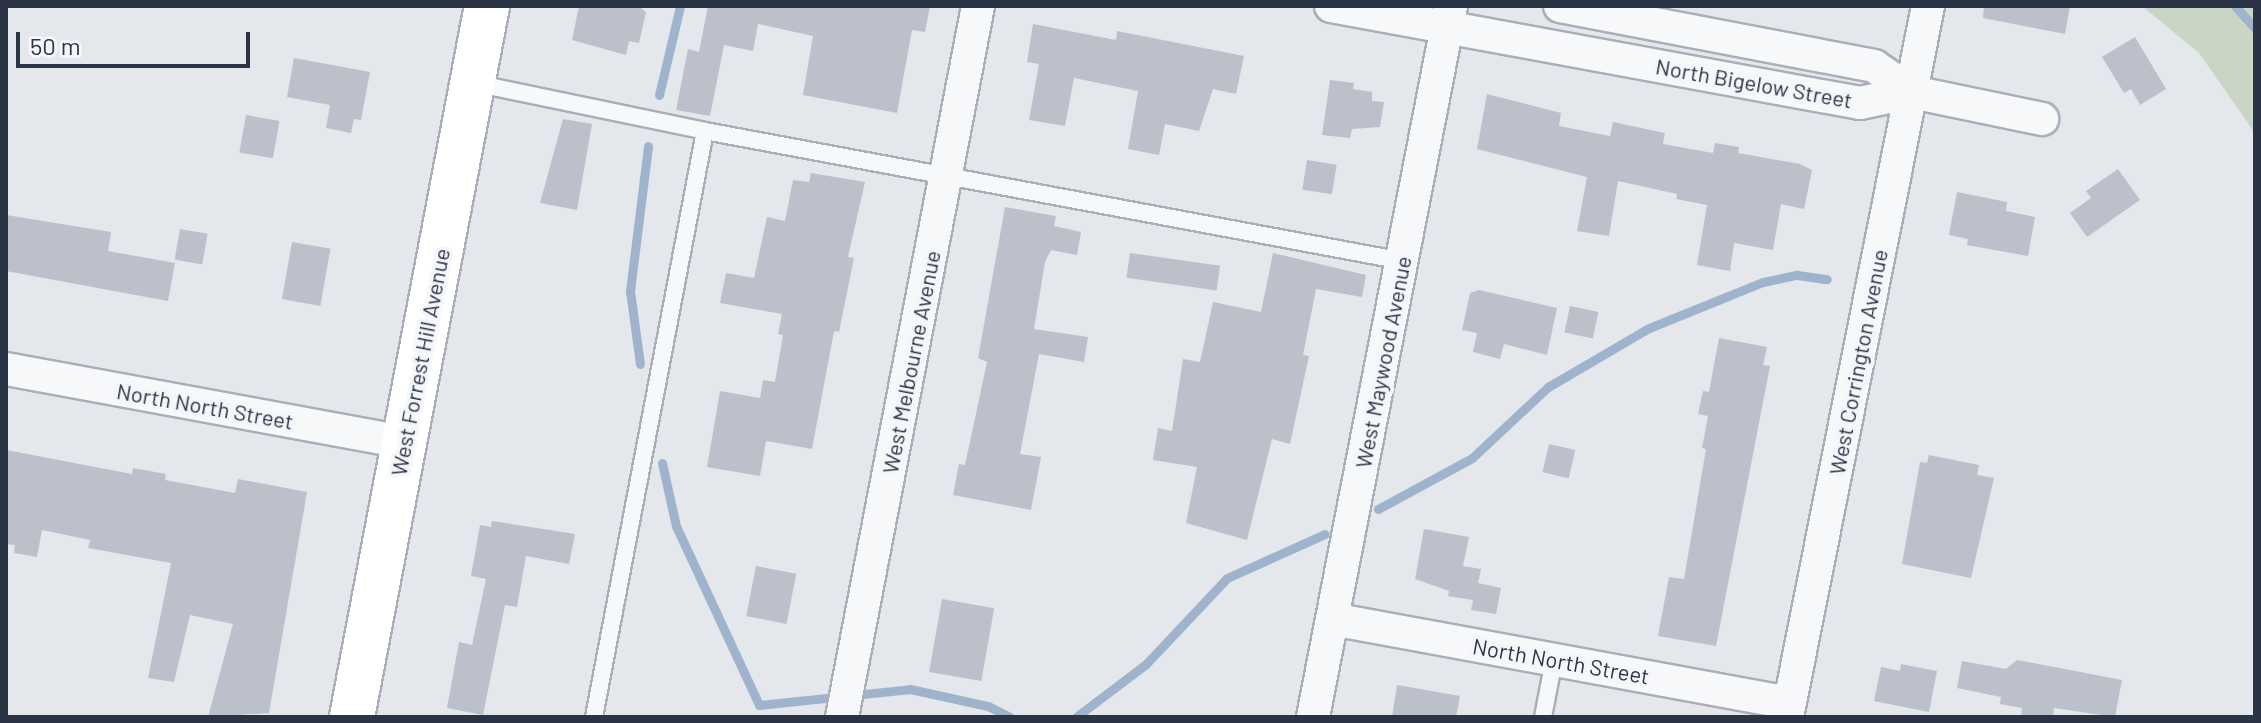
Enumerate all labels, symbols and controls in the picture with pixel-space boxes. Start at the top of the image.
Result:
scale bar [20,16,254,66]
text: 50 m [30,31,81,60]
street label: North Bigelow Street [1654,53,1854,113]
street label: West Forrest Hill Avenue [385,246,455,478]
street label: West Corrington Avenue [1823,247,1893,477]
street label: West Melbourne Avenue [876,248,946,476]
street label: West Maywood Avenue [1349,254,1417,470]
street label: North North Street [115,377,295,435]
street label: North North Street [1471,632,1651,690]

